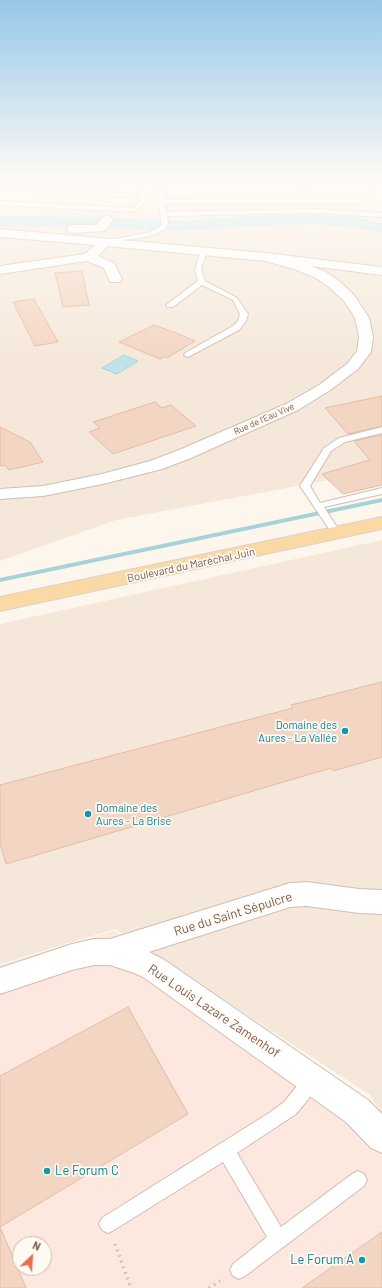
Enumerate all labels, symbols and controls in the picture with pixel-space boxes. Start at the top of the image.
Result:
street label: Rue de l'Eau Vive [232,401,296,437]
street label: Boulevard du Maréchal Juin [126,545,256,585]
place label: Domaine des Aures - La Vallée [258,718,337,744]
marker: Domaine des Aures - La Vallée [340,726,350,736]
place label: Domaine des Aures - La Brise [96,801,171,827]
marker: Domaine des Aures - La Brise [83,809,93,819]
street label: Rue du Saint Sépulcre [172,889,294,939]
street label: Rue Louis Lazare Zamenhof [145,961,283,1061]
place label: Le Forum C [55,1163,119,1179]
marker: Le Forum C [42,1166,52,1176]
north arrow [12,1236,52,1276]
text: N [31,1238,43,1253]
place label: Le Forum A [290,1252,354,1268]
marker: Le Forum A [357,1255,367,1265]

